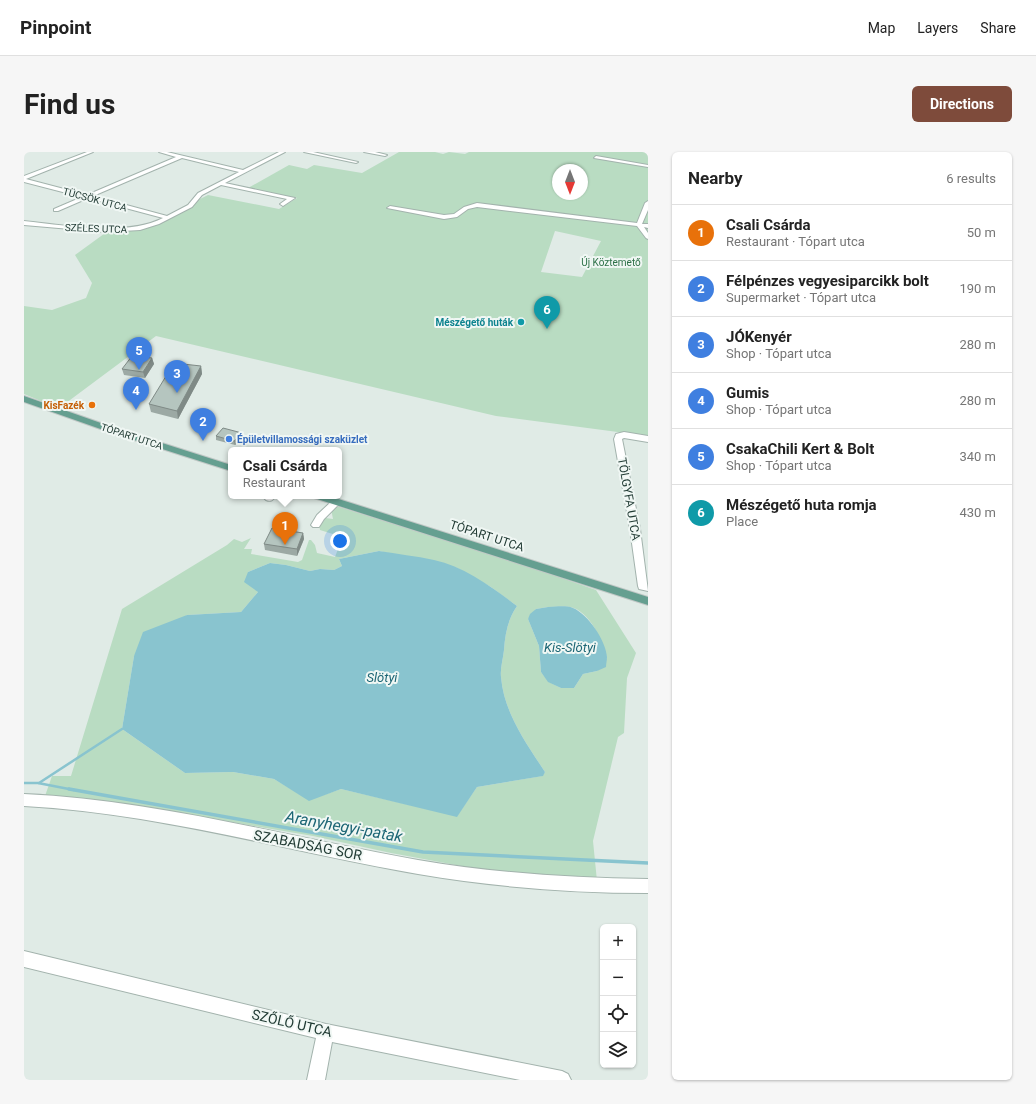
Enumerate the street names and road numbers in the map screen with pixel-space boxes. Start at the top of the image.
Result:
street label: TÜCSÖK UTCA [62,185,129,213]
street label: SZÉLES UTCA [65,221,128,235]
street label: TÓPART UTCA [100,420,165,452]
street label: TÖLGYFA UTCA [615,456,644,542]
street label: TÓPART UTCA [448,516,526,555]
street label: SZABADSÁG SOR [253,826,364,863]
street label: SZŐLŐ UTCA [250,1005,334,1040]

